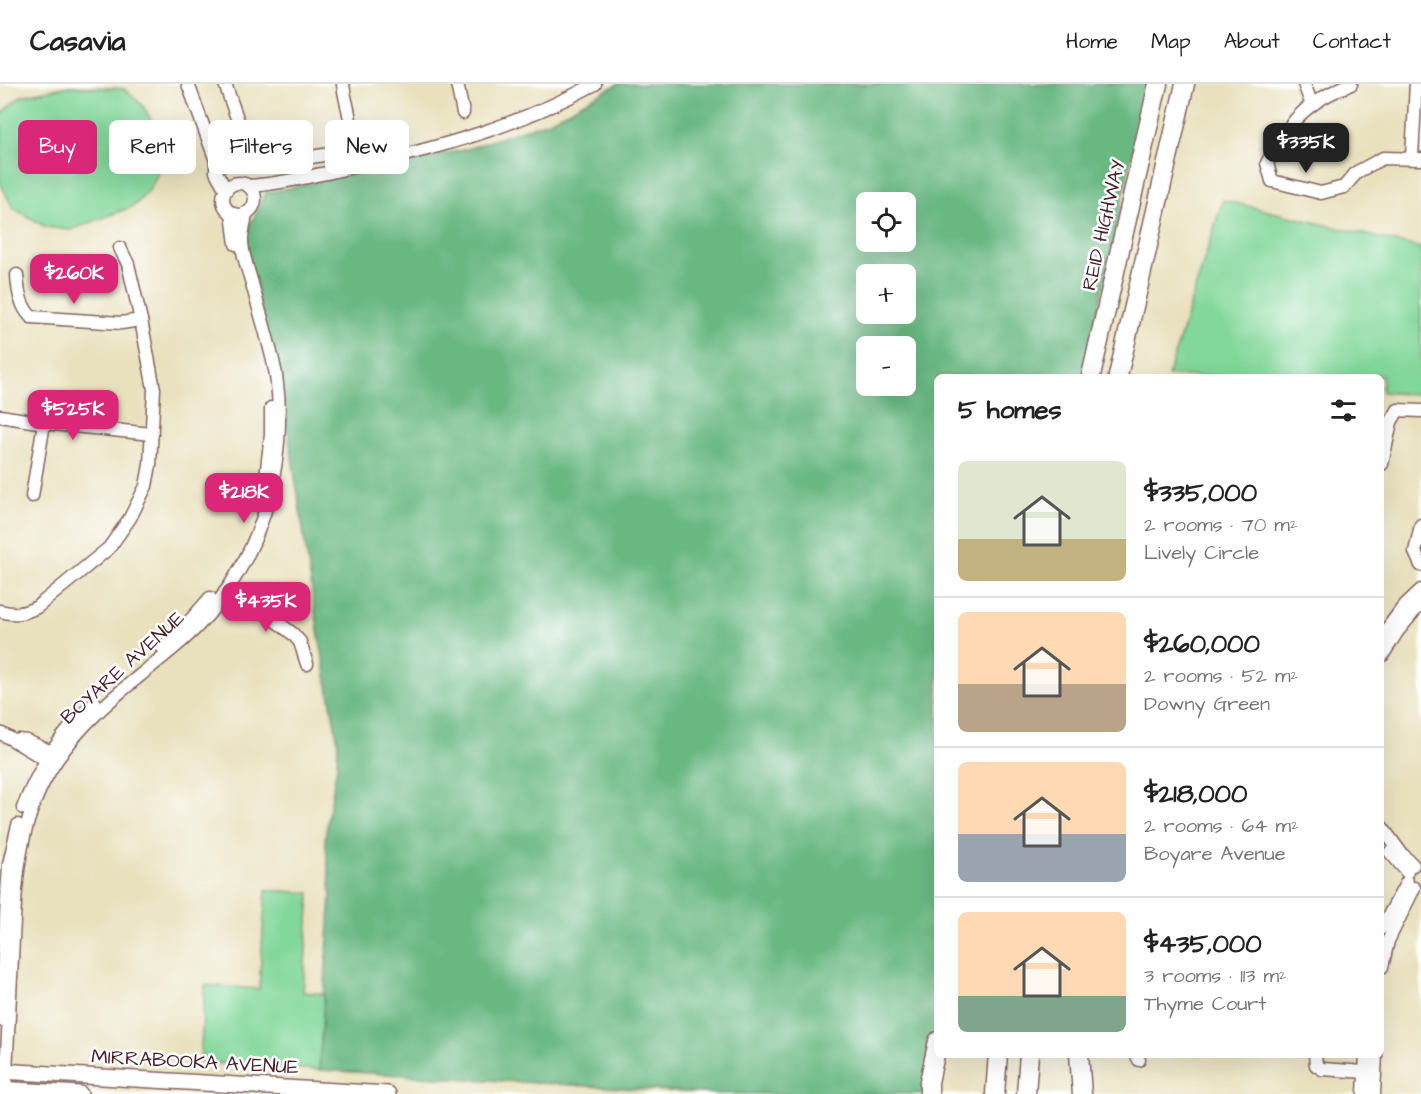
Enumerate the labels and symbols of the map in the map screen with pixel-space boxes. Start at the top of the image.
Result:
pin: $335K [1264,123,1348,174]
street label: REID HIGHWAY [1075,157,1133,293]
pin: $260K [32,254,116,305]
pin: $525K [31,390,115,441]
pin: $218K [202,473,286,524]
pin: $435K [224,582,308,633]
street label: BOYARE AVENUE [55,604,191,731]
street label: MIRRABOOKA AVENUE [91,1043,300,1081]

